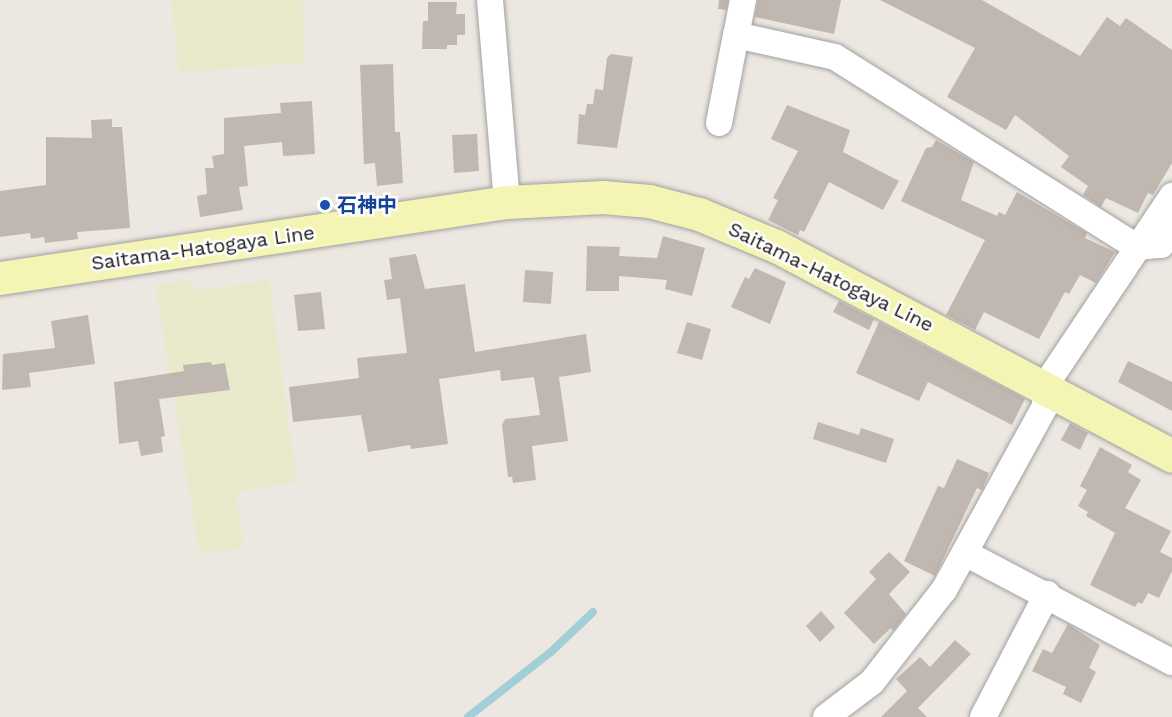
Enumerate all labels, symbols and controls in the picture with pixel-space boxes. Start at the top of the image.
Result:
place label: 石神中 [337,193,397,217]
marker: 石神中 [318,198,332,212]
street label: Saitama-Hatogaya Line [724,217,938,337]
street label: Saitama-Hatogaya Line [90,220,316,276]

